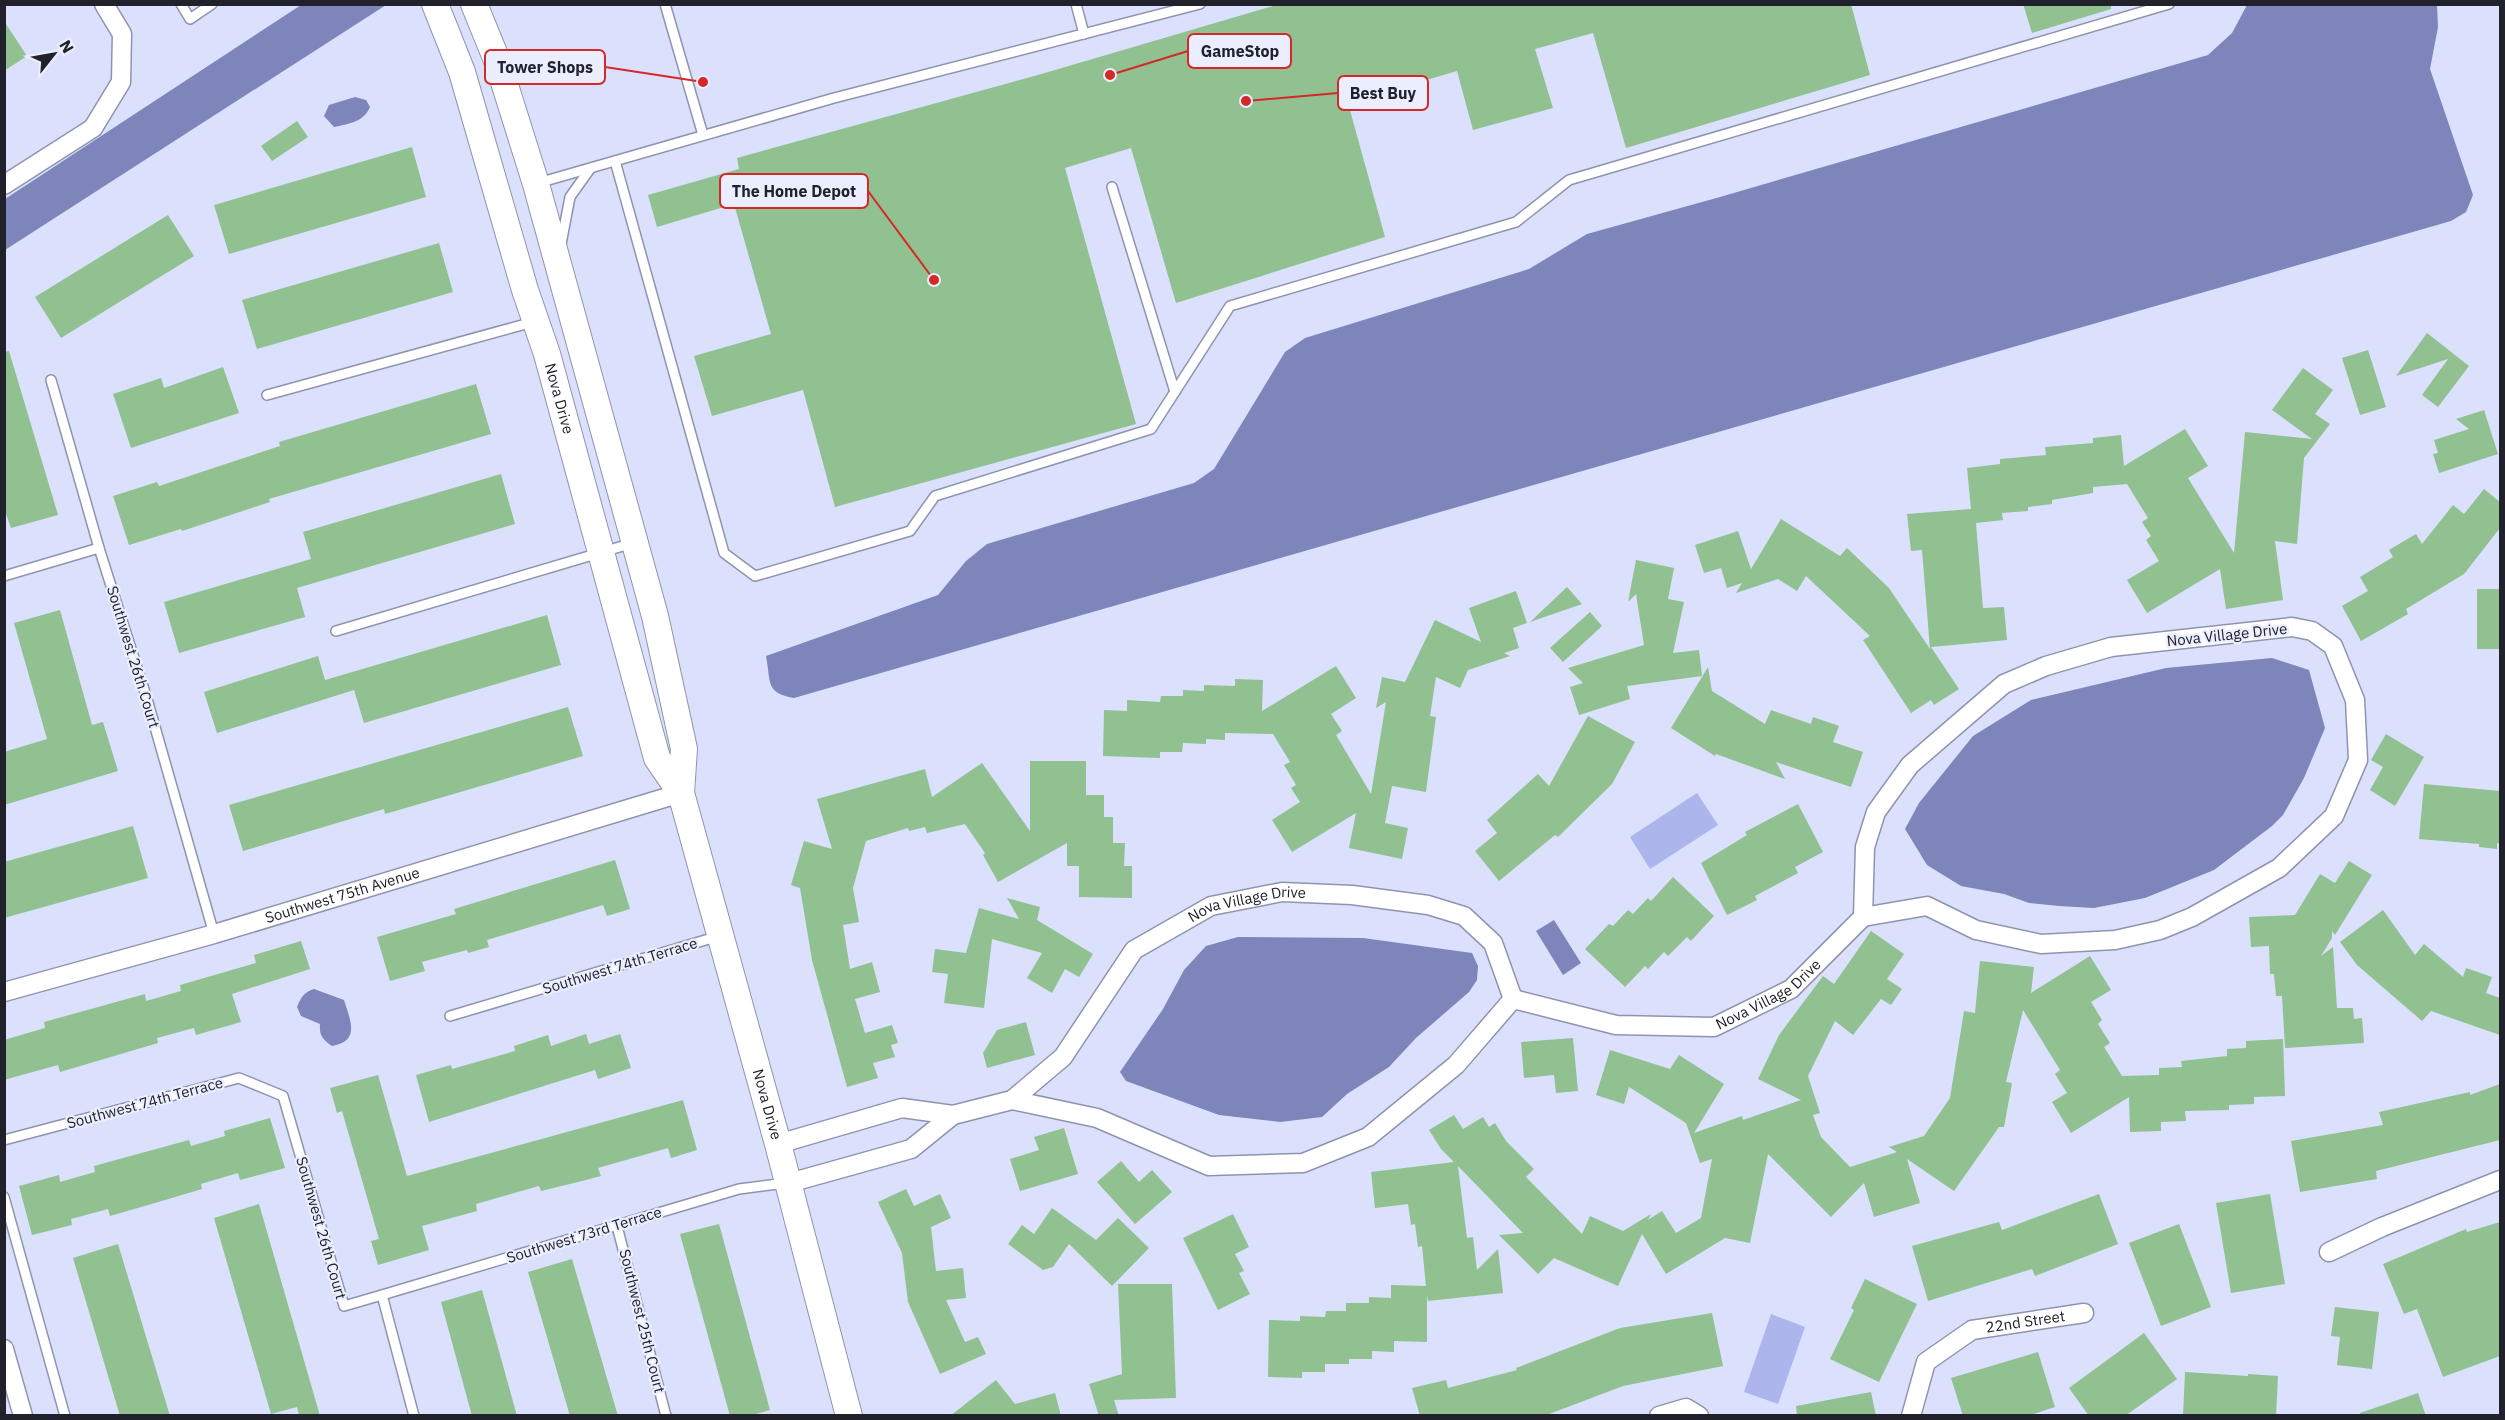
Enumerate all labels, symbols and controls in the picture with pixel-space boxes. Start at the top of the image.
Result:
north arrow [24,24,84,84]
callout: GameStop [1188,34,1291,68]
text: N [55,36,78,56]
text: GameStop [1201,41,1280,61]
callout: Tower Shops [485,50,605,84]
text: Tower Shops [497,57,593,77]
callout: Best Buy [1338,76,1428,110]
text: Best Buy [1350,83,1417,103]
callout: The Home Depot [720,174,868,208]
text: The Home Depot [732,181,856,201]
street label: Nova Drive [541,361,578,436]
street label: Southwest 26th Court [103,584,164,730]
street label: Nova Village Drive [2166,619,2288,650]
street label: Southwest 75th Avenue [263,862,422,927]
street label: Nova Village Drive [1184,882,1306,926]
street label: Southwest 74th Terrace [540,933,700,998]
street label: Nova Village Drive [1712,955,1825,1034]
street label: Nova Drive [749,1067,786,1142]
street label: Southwest 74th Terrace [65,1073,225,1133]
street label: Southwest 26th Court [292,1154,351,1301]
street label: Southwest 73rd Terrace [504,1202,664,1267]
street label: Southwest 25th Court [615,1247,670,1395]
street label: 22nd Street [1984,1306,2066,1337]

